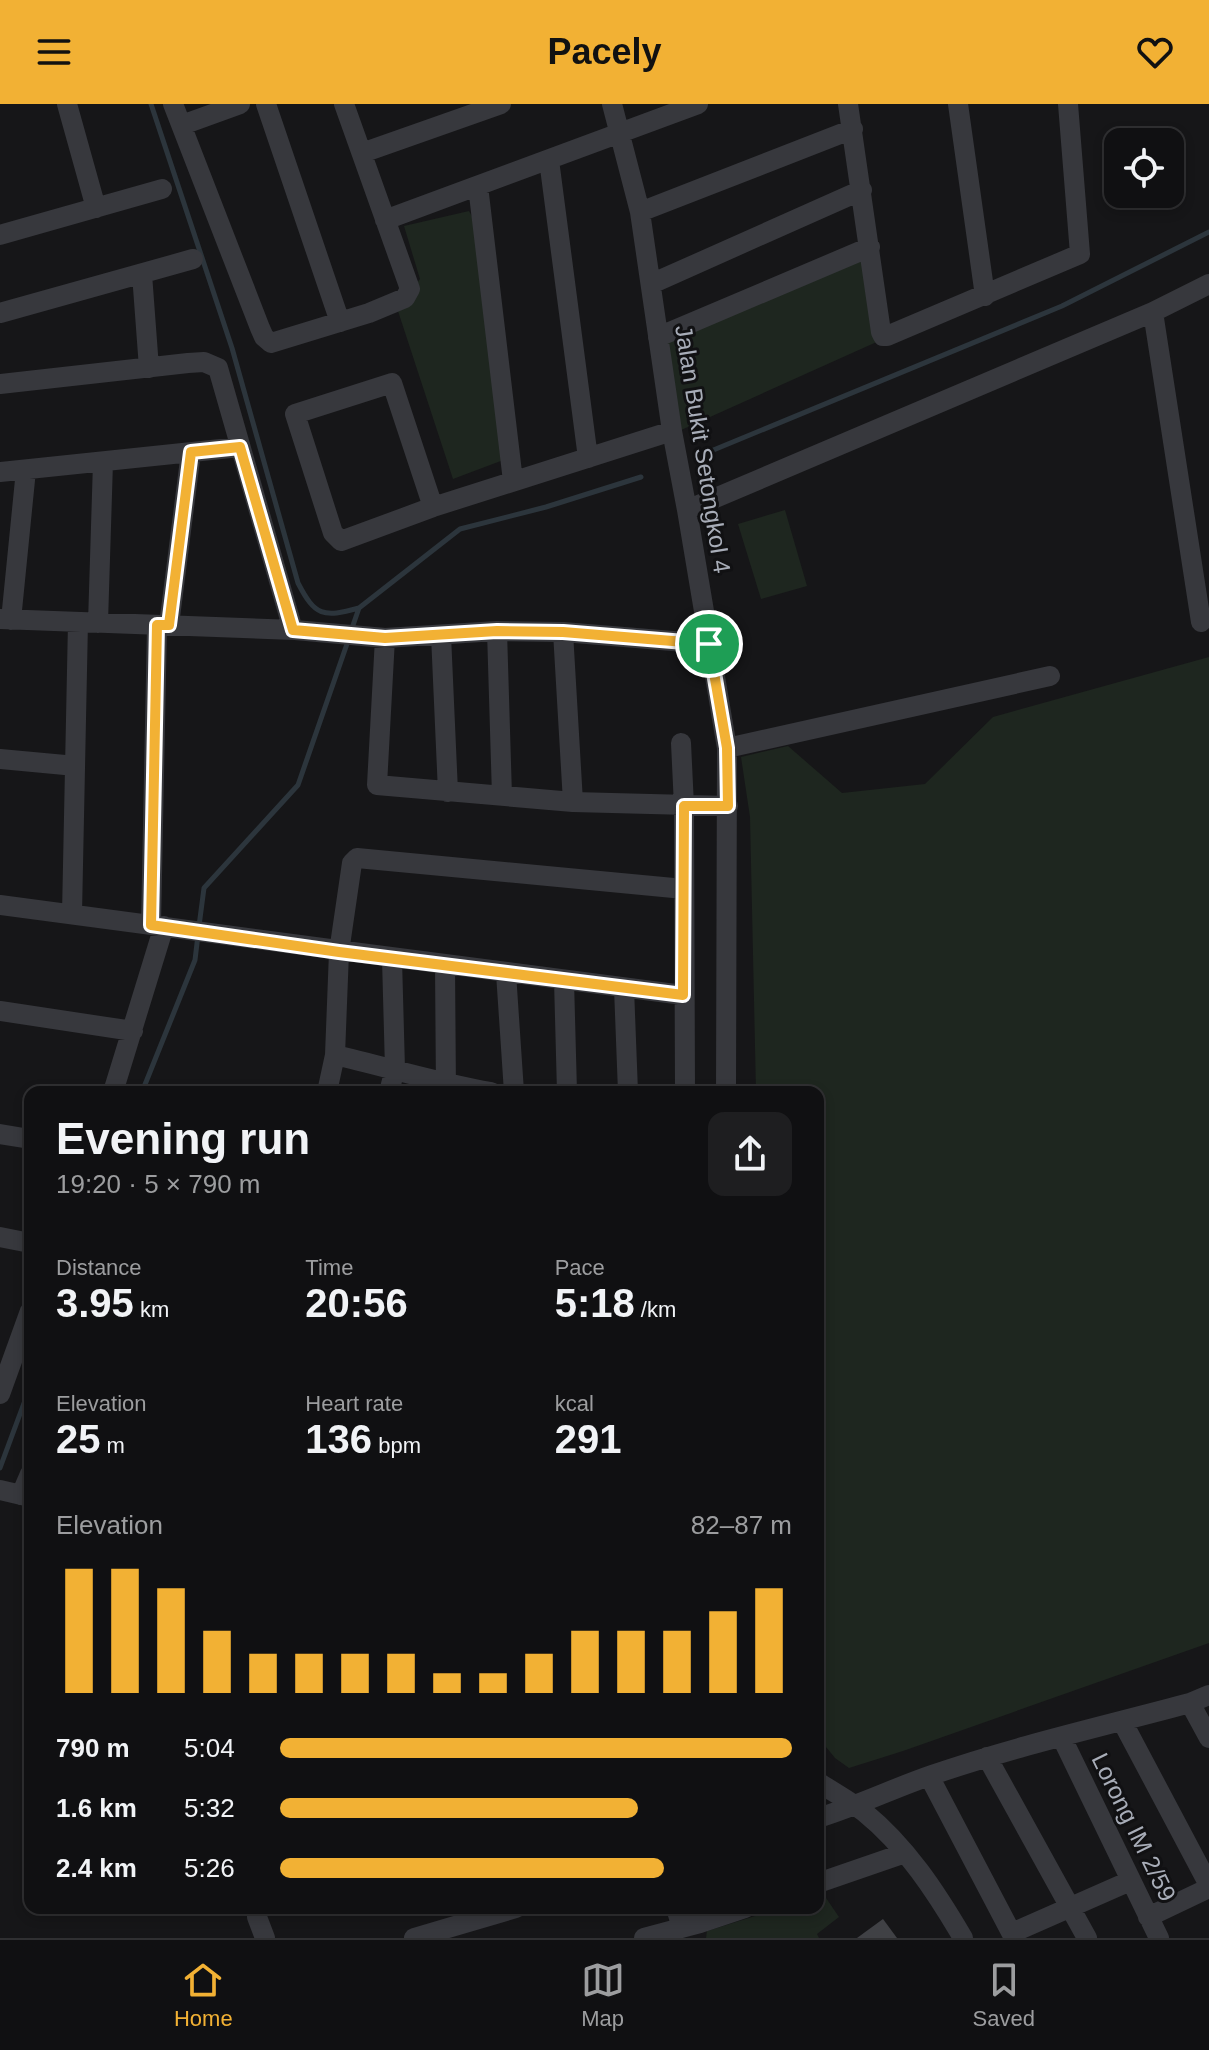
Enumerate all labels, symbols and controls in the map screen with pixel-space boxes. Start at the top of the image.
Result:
icon: menu [32,30,76,74]
icon: heart [1133,30,1177,74]
text: Pacely [547,31,662,72]
map controls [1104,128,1184,208]
button: locate [1104,128,1184,208]
street label: Jalan Bukit Setongkol 4 [670,323,736,575]
pin [675,610,743,678]
icon: arrive [687,622,731,666]
button: share [708,1112,792,1196]
text: Evening run [56,1114,310,1163]
text: 19:20 · 5 × 790 m [56,1169,261,1199]
text: Distance [56,1255,142,1280]
text: Time [305,1255,353,1280]
text: Pace [555,1255,605,1280]
text: 3.95 [56,1281,134,1325]
text: 20:56 [305,1281,408,1325]
text: 5:18 [555,1281,635,1325]
text: km [134,1297,169,1322]
text: /km [635,1297,676,1322]
text: Elevation [56,1391,147,1416]
text: Heart rate [305,1391,403,1416]
text: kcal [555,1391,594,1416]
text: 25 [56,1417,101,1461]
text: 136 [305,1417,372,1461]
text: 291 [555,1417,621,1461]
text: m [101,1433,125,1458]
text: bpm [372,1433,421,1458]
text: Elevation [56,1510,163,1540]
text: 82–87 m [691,1510,792,1540]
text: 790 m [56,1733,130,1763]
text: 5:04 [184,1733,235,1763]
street label: Lorong IM 2/59 [1086,1749,1182,1905]
text: 1.6 km [56,1793,137,1823]
text: 5:32 [184,1793,235,1823]
text: 2.4 km [56,1853,137,1883]
text: 5:26 [184,1853,235,1883]
tab: Home [174,1958,233,2032]
tab: Map [581,1958,625,2032]
tab: Saved [973,1958,1035,2032]

